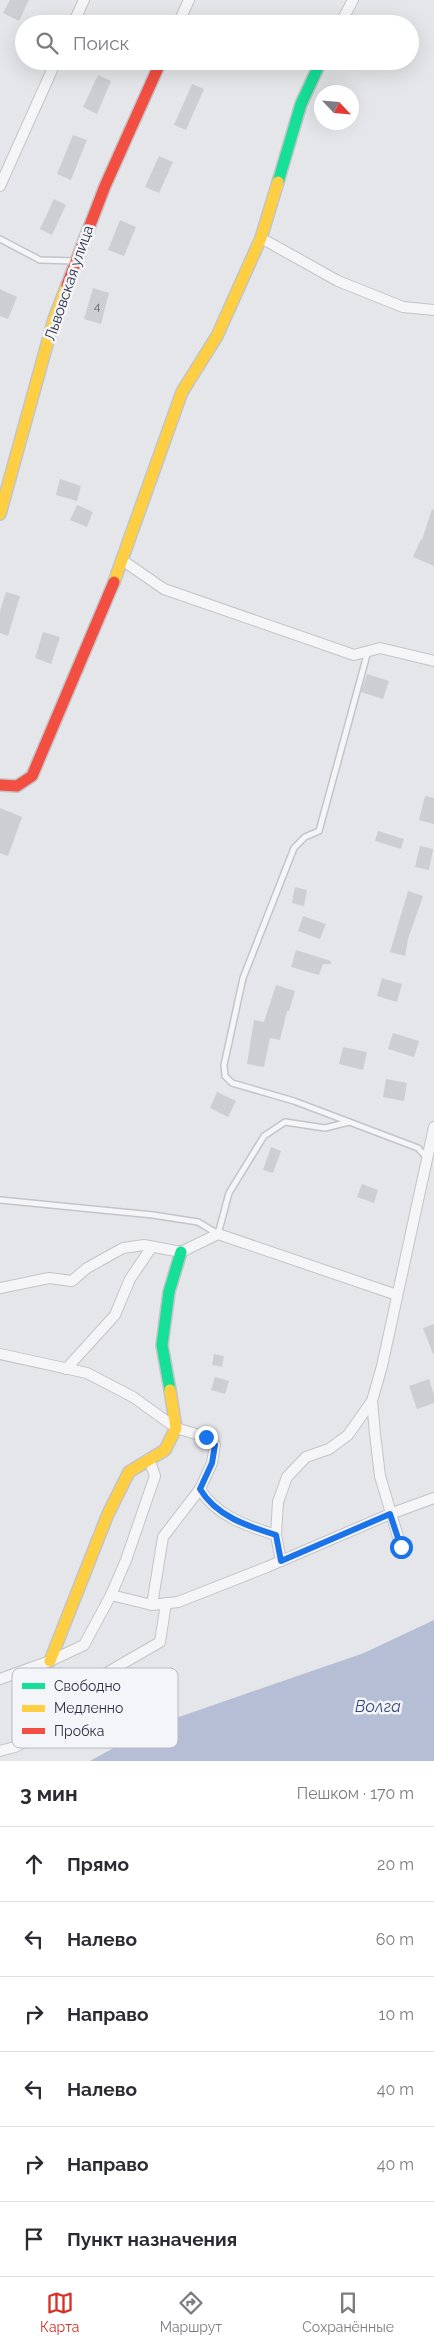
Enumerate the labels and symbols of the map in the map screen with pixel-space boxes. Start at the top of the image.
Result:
north arrow [314,85,359,130]
street label: Львовская улица [41,223,97,343]
house number: 4 [94,299,101,313]
route end [195,1426,218,1449]
route start [390,1536,413,1559]
legend [12,1668,178,1748]
text: Свободно [54,1678,121,1694]
water label: Волга [355,1697,401,1716]
text: Медленно [54,1700,123,1716]
text: Пробка [54,1723,104,1739]

